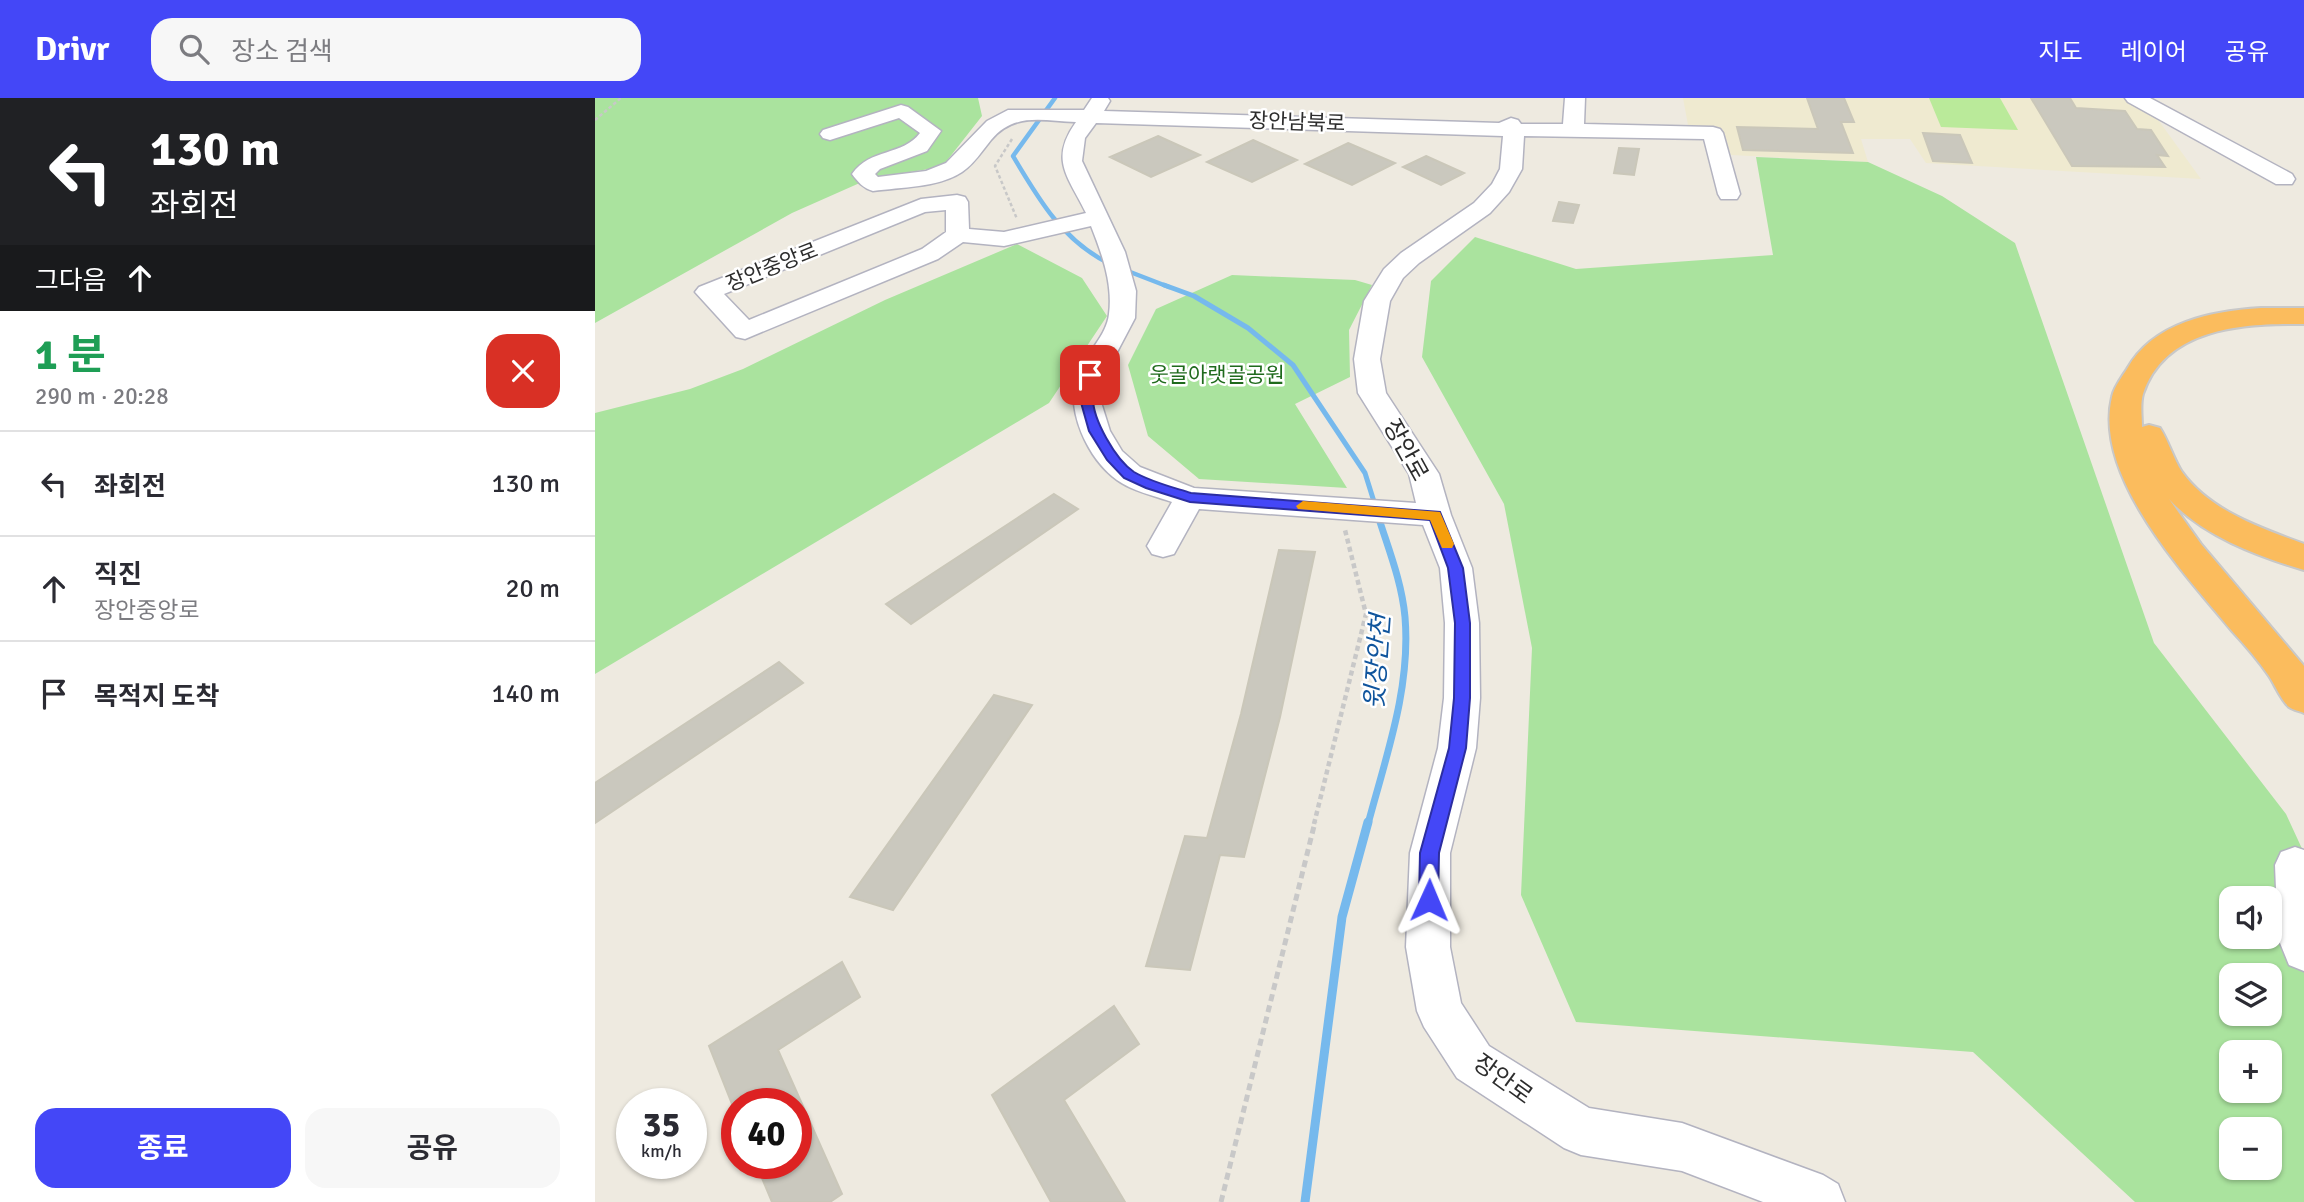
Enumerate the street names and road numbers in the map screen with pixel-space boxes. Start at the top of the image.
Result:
street label: 장안남북로 [1248,107,1346,137]
street label: 장안중앙로 [722,237,822,297]
street label: 장안로 [1377,414,1435,486]
street label: 장안로 [1467,1047,1539,1111]

